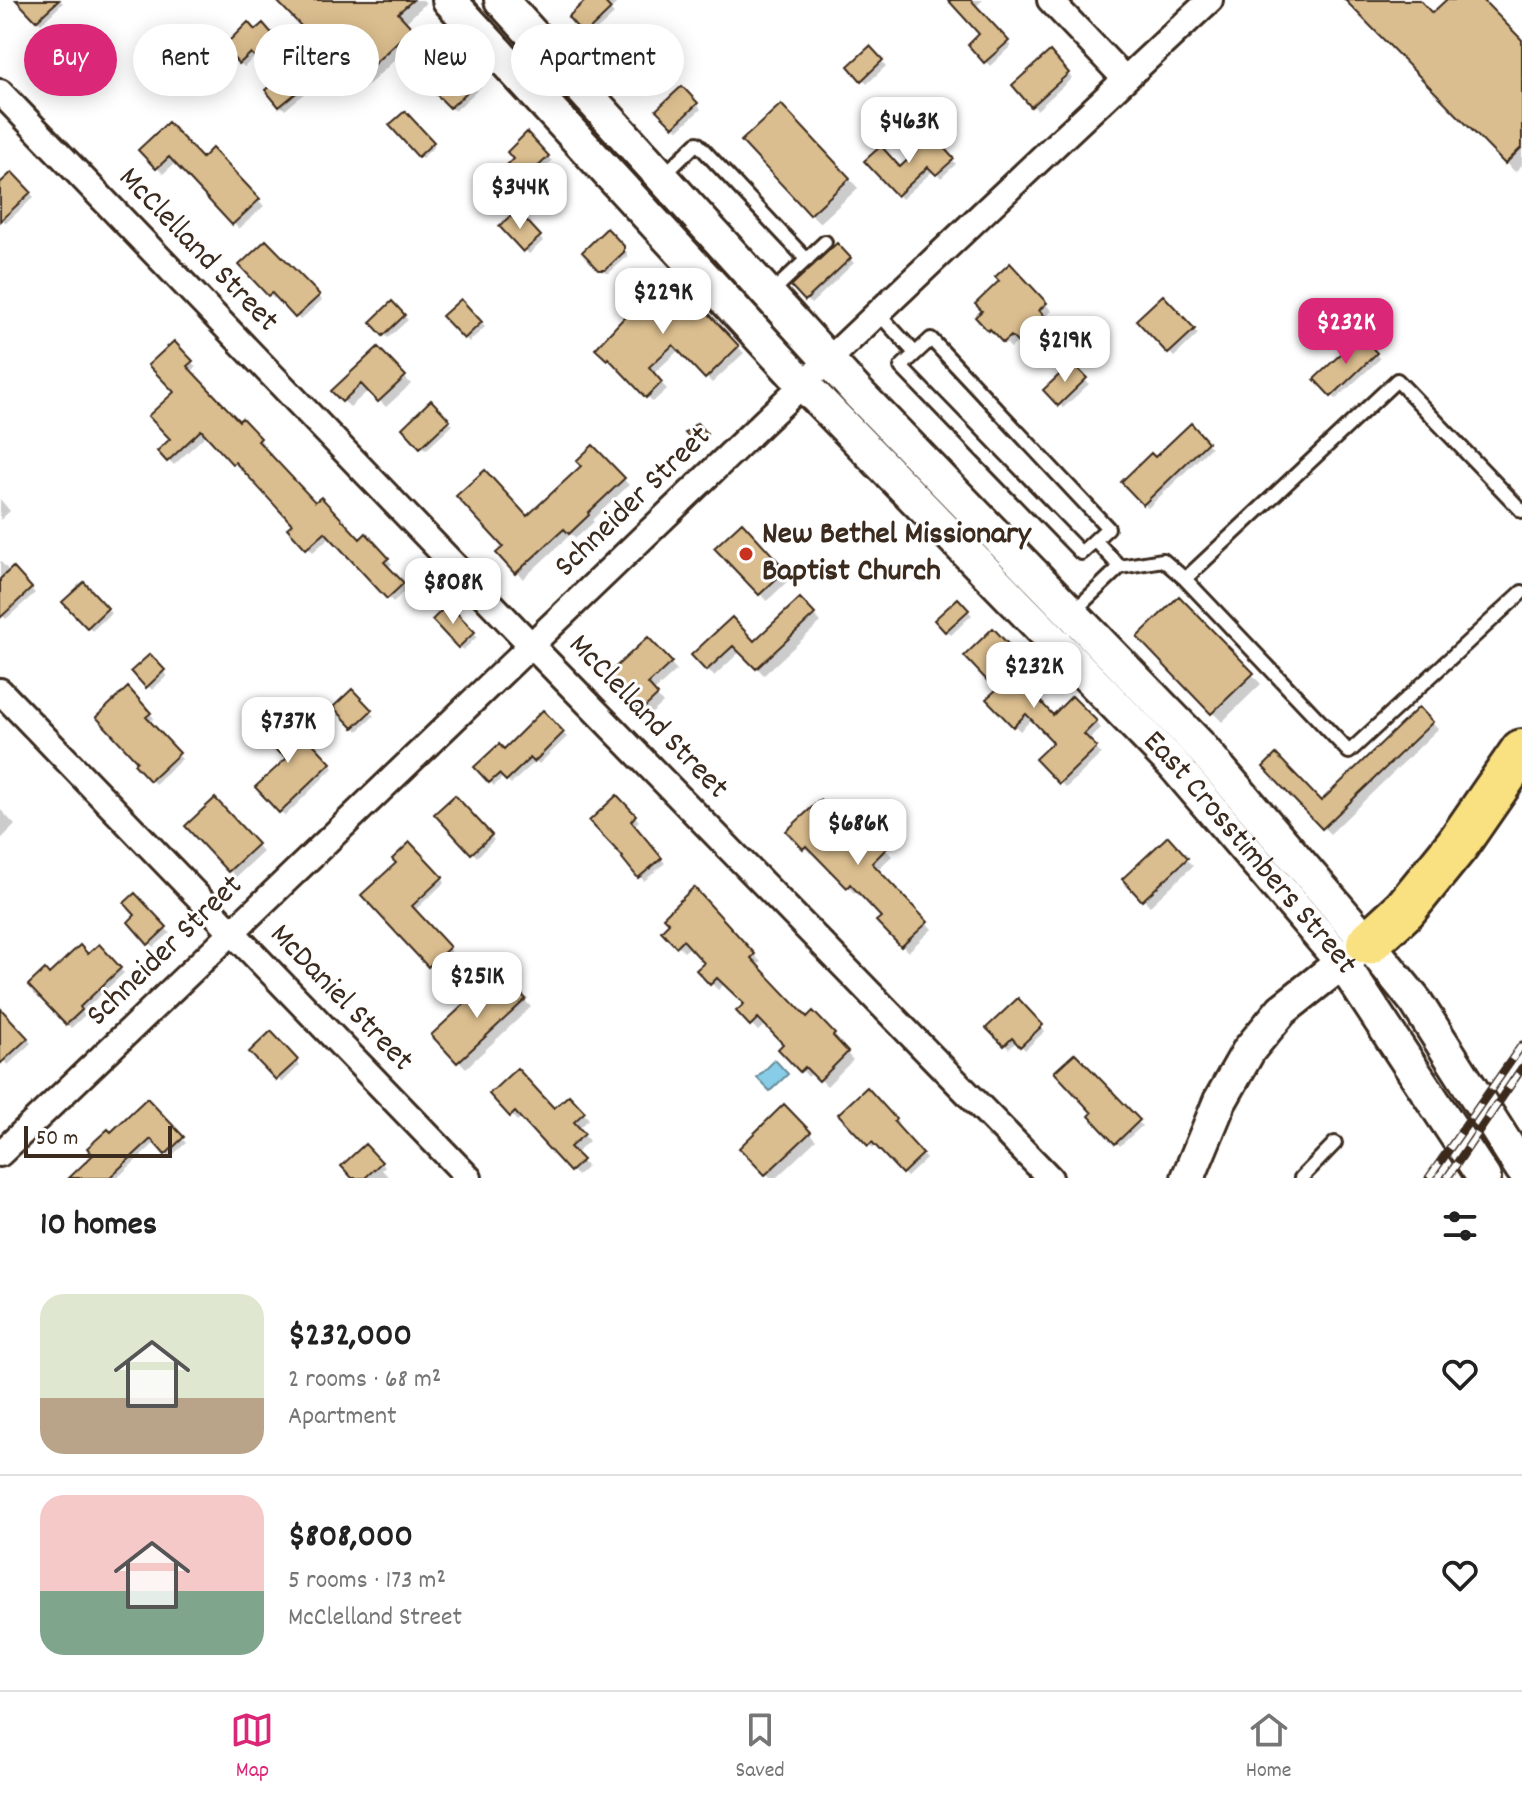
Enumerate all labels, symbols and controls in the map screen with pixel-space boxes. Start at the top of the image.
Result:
chip: Buy [24,24,117,96]
chip: Rent [133,24,238,96]
chip: Filters [254,24,379,96]
chip: New [395,24,495,96]
chip: Apartment [511,24,684,96]
pin: $463K [853,97,965,165]
text: $463K [879,104,939,141]
street label: McClelland Street [106,158,288,344]
pin: $344K [464,163,576,231]
text: $344K [491,170,549,207]
pin: $229K [607,268,719,336]
text: $229K [633,275,693,312]
pin: $232K [1290,298,1402,366]
text: $232K [1316,305,1376,342]
pin: $219K [1009,316,1121,384]
text: $219K [1038,323,1092,360]
street label: Schneider Street [545,416,723,590]
place label: New Bethel Missionary Baptist Church [762,513,1032,596]
marker: New Bethel Missionary Baptist Church [737,545,755,563]
pin: $808K [397,558,509,626]
text: $808K [423,565,483,602]
street label: McClelland Street [556,625,738,811]
pin: $232K [978,642,1090,710]
text: $232K [1004,649,1064,686]
pin: $737K [232,697,344,765]
text: $737K [260,704,316,741]
street label: East Crosstimbers Street [1131,721,1367,985]
pin: $686K [802,799,914,867]
text: $686K [827,806,889,843]
street label: Schneider Street [77,865,255,1039]
street label: McDaniel Street [257,914,423,1084]
pin: $251K [421,952,533,1020]
text: $251K [450,959,504,996]
scale bar [24,1122,172,1158]
text: 50 m [36,1124,78,1155]
text: 10 homes [40,1202,157,1251]
icon: filters [1438,1204,1482,1248]
text: $232,000 [288,1313,412,1362]
icon: home [104,1326,200,1422]
icon: heart [1438,1352,1482,1396]
text: 2 rooms · 68 m² [288,1362,441,1399]
text: Apartment [288,1399,397,1436]
text: $808,000 [288,1514,413,1563]
icon: home [104,1527,200,1623]
icon: heart [1438,1553,1482,1597]
text: 5 rooms · 173 m² [288,1563,446,1600]
text: McClelland Street [288,1600,462,1637]
tab: Map [230,1708,274,1787]
tab: Saved [735,1708,785,1787]
tab: Home [1246,1708,1291,1787]

